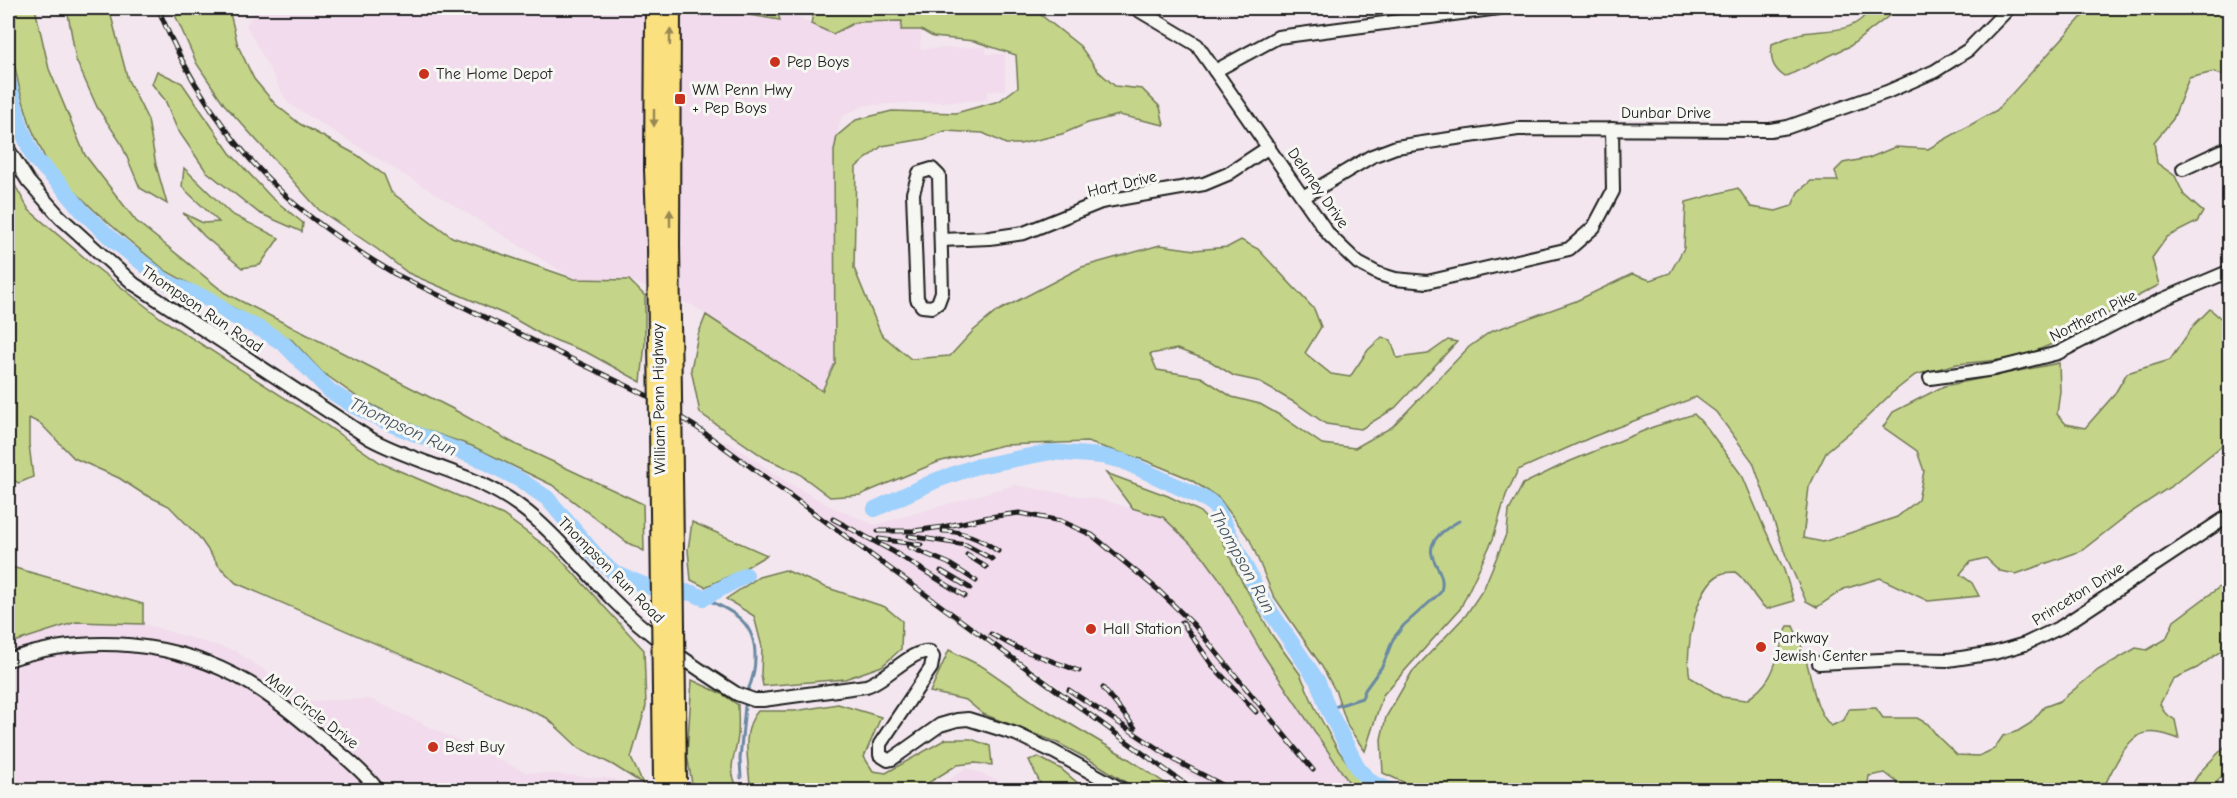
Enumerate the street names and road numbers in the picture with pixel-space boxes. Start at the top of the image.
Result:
street label: Dunbar Drive [1621,104,1711,122]
street label: Delaney Drive [1284,144,1352,232]
street label: Hart Drive [1086,167,1158,201]
street label: Thompson Run Road [138,262,266,356]
street label: Northern Pike [2047,286,2139,346]
street label: William Penn Highway [649,322,669,475]
street label: Thompson Run Road [554,513,668,627]
street label: Princeton Drive [2029,559,2127,629]
street label: Mall Circle Drive [262,669,362,753]

